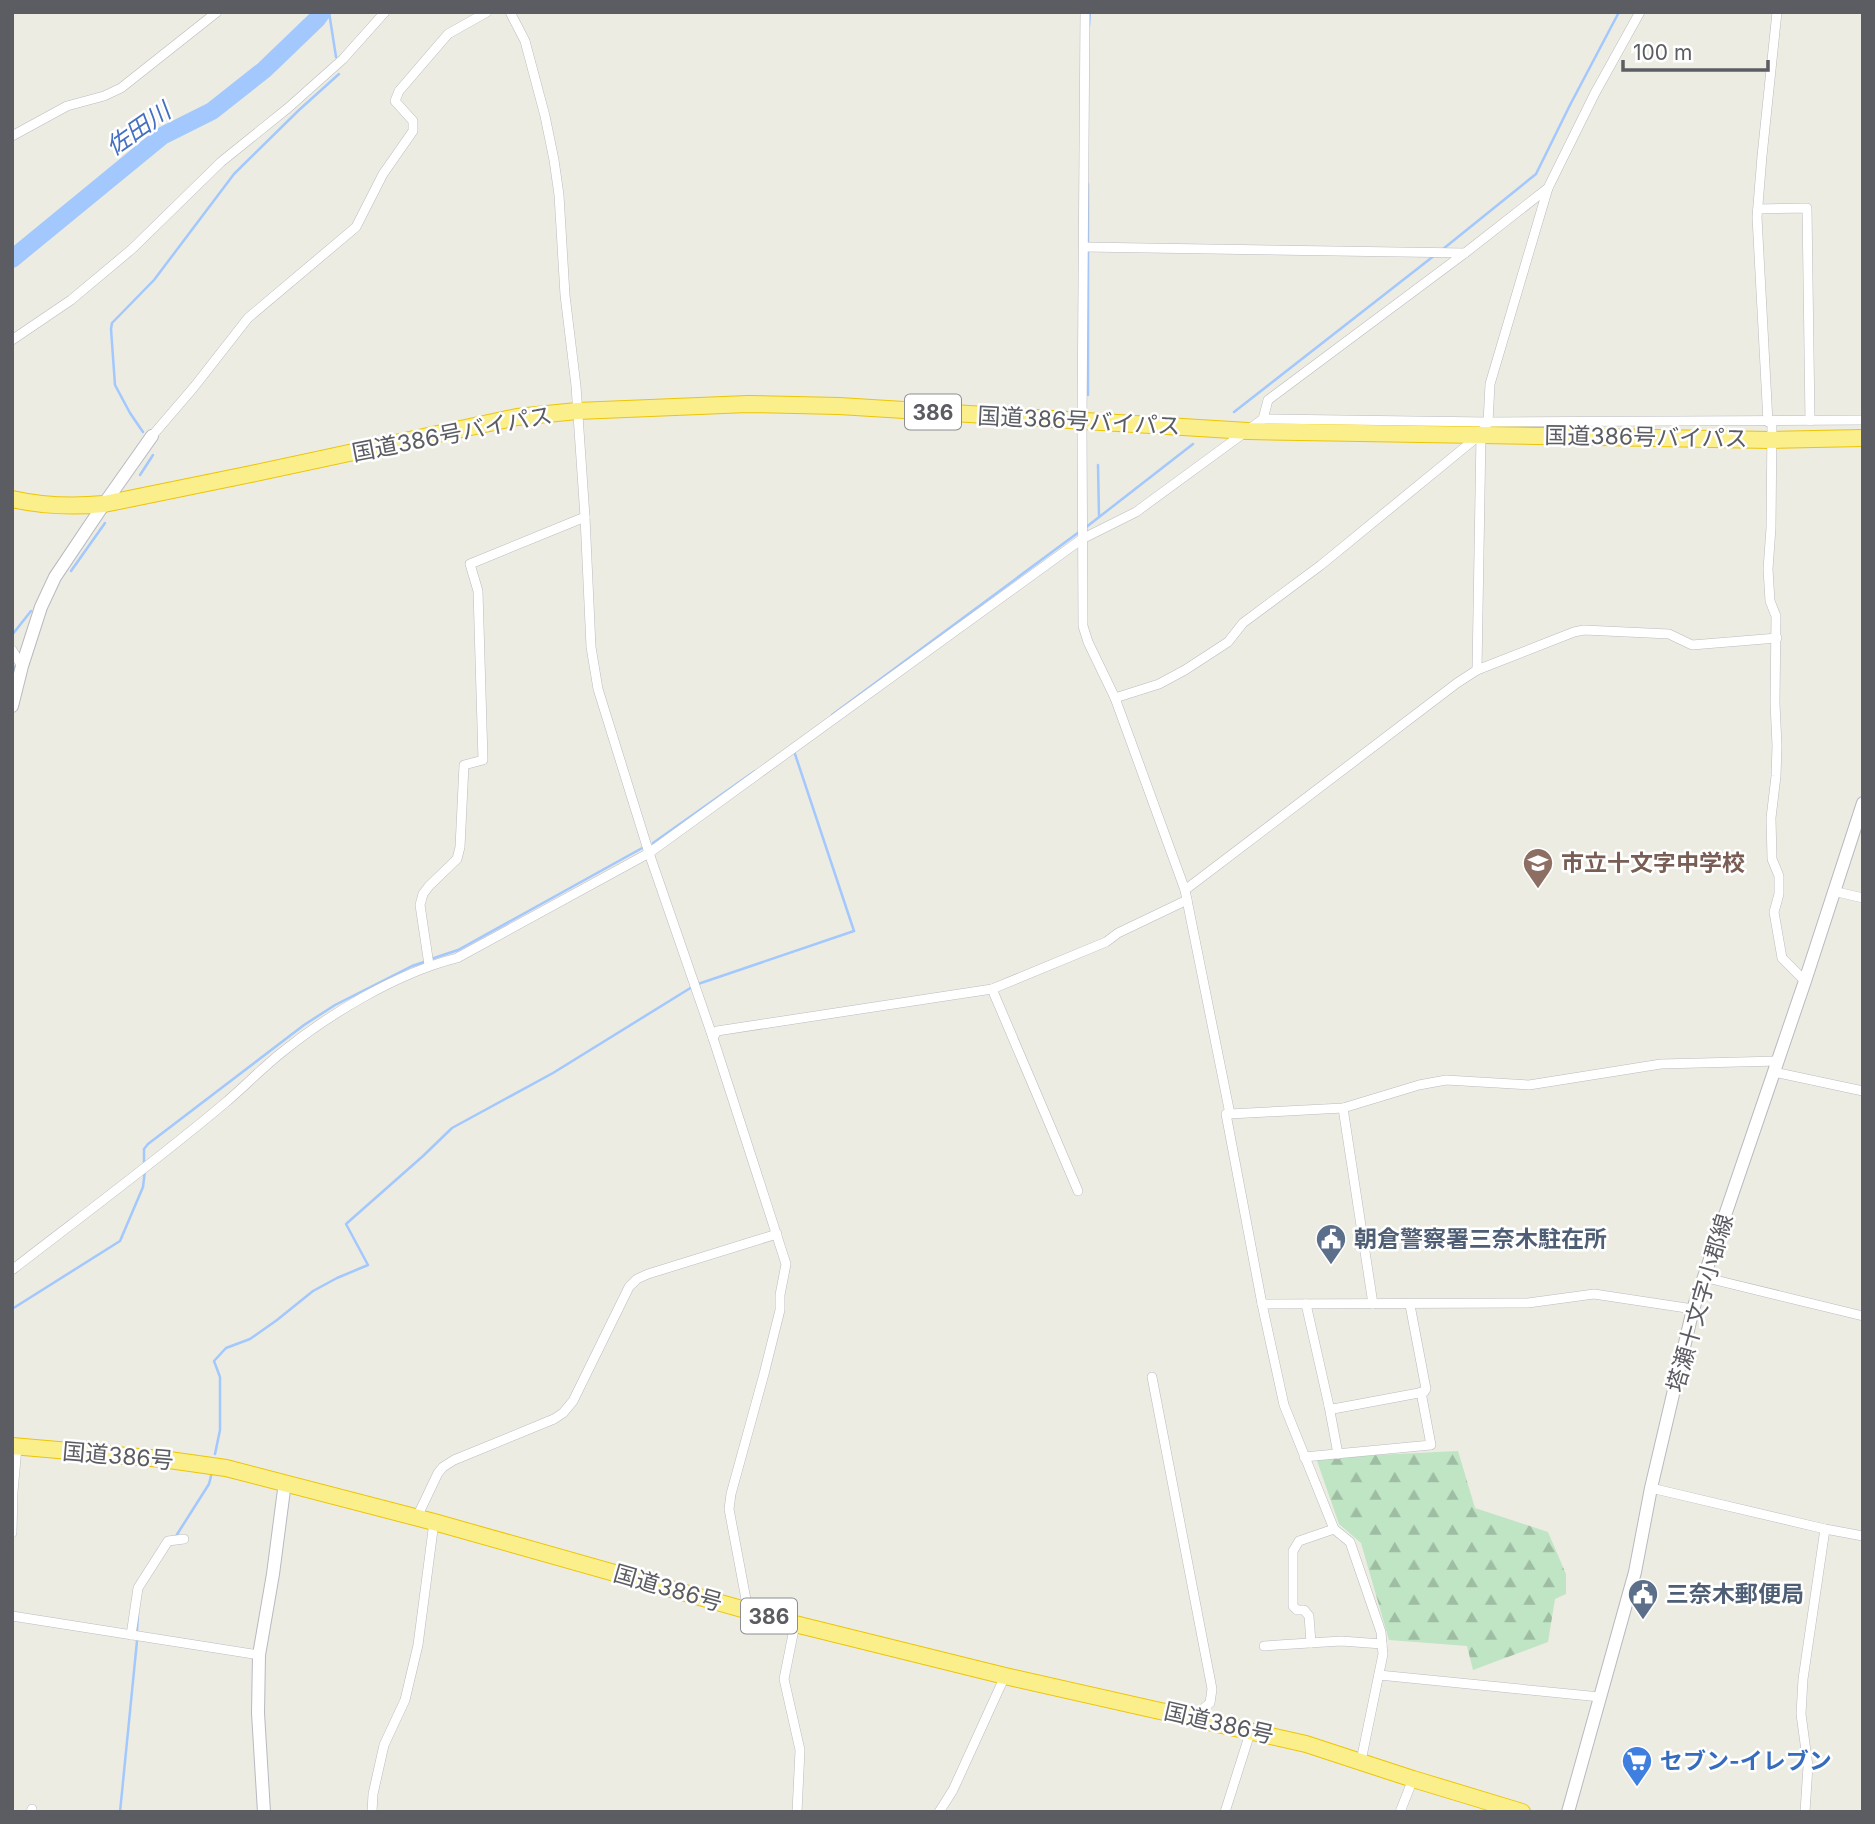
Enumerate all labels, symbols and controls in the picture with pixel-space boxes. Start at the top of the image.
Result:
scale bar [1623,28,1768,72]
text: 100 m [1633,40,1692,65]
water label: 佐田川 [100,95,178,162]
road number: 386 [905,394,961,430]
street label: 国道386号バイパス [350,401,554,467]
street label: 国道386号バイパス [977,402,1181,440]
street label: 国道386号バイパス [1544,421,1748,453]
school or university icon: 市立十文字中学校 [1521,846,1555,890]
place label: 市立十文字中学校 [1561,849,1745,877]
street label: 塔瀬十文字小郡線 [1661,1211,1739,1395]
public building icon: 朝倉警察署三奈木駐在所 [1314,1222,1348,1266]
place label: 朝倉警察署三奈木駐在所 [1354,1225,1607,1253]
street label: 国道386号 [61,1437,175,1475]
street label: 国道386号 [610,1559,726,1617]
public building icon: 三奈木郵便局 [1626,1577,1660,1621]
place label: 三奈木郵便局 [1666,1580,1804,1608]
road number: 386 [741,1598,797,1634]
street label: 国道386号 [1161,1697,1277,1749]
supermarket icon: セブン-イレブン [1620,1744,1654,1788]
place label: セブン-イレブン [1660,1747,1832,1775]

